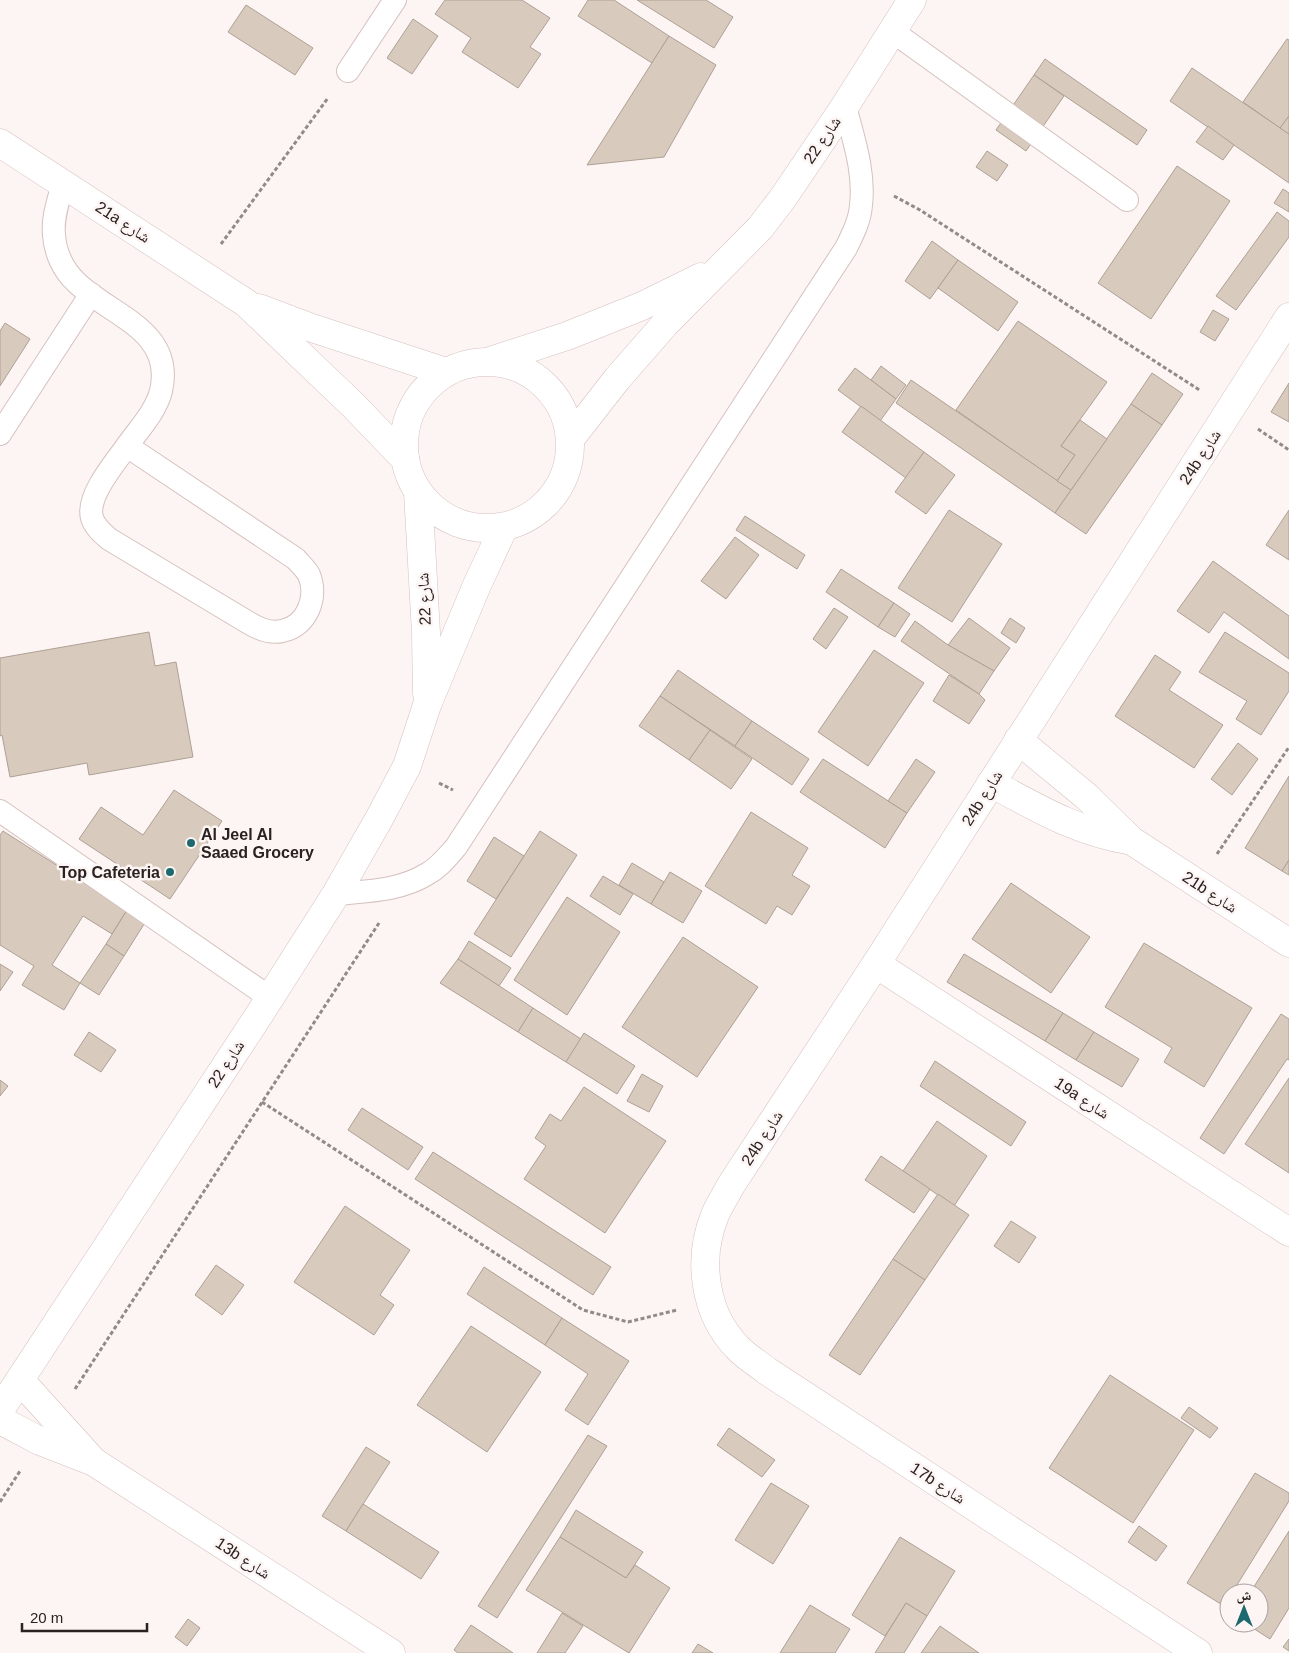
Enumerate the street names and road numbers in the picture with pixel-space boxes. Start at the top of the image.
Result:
street label: شارع 22 [800,113,845,168]
street label: 21a شارع [91,198,153,248]
street label: 24b شارع [1176,427,1226,489]
street label: شارع 22 [414,572,436,626]
street label: 24b شارع [958,767,1007,830]
street label: 21b شارع [1178,868,1240,918]
street label: شارع 22 [205,1037,249,1092]
street label: 19a شارع [1050,1074,1112,1124]
street label: 24b شارع [738,1108,788,1170]
street label: 17b شارع [906,1459,968,1509]
street label: 13b شارع [211,1534,273,1584]

